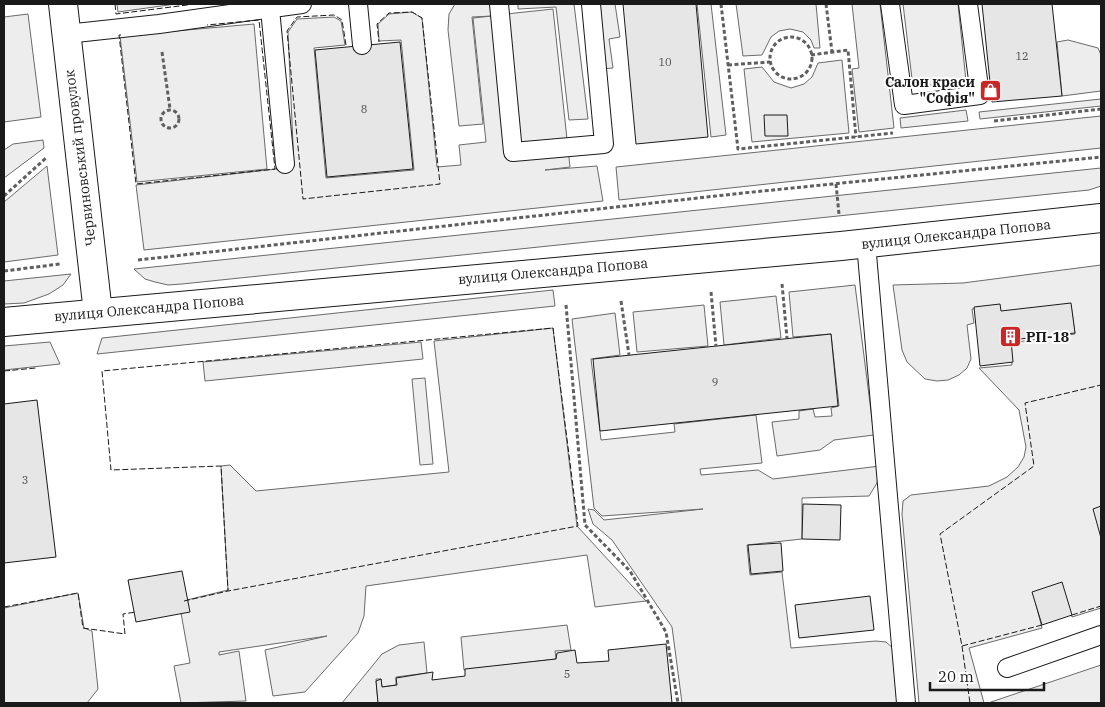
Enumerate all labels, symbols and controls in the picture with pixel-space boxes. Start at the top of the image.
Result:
house number: 12 [1015,49,1029,63]
house number: 10 [658,55,672,69]
street label: Червиновський провулок [60,69,100,247]
place label: Салон краси "Софія" [885,73,975,107]
shop icon: Салон краси "Софія" [979,78,1003,102]
house number: 8 [361,102,367,116]
street label: вулиця Олександра Попова [860,215,1052,253]
street label: вулиця Олександра Попова [457,254,649,288]
street label: вулиця Олександра Попова [53,291,245,325]
building icon: РП-18 [998,325,1022,349]
place label: РП-18 [1026,328,1069,346]
house number: 9 [712,375,718,389]
house number: 3 [22,473,28,487]
scale bar [930,660,1044,692]
house number: 5 [564,667,570,681]
text: 20 m [938,667,974,686]

